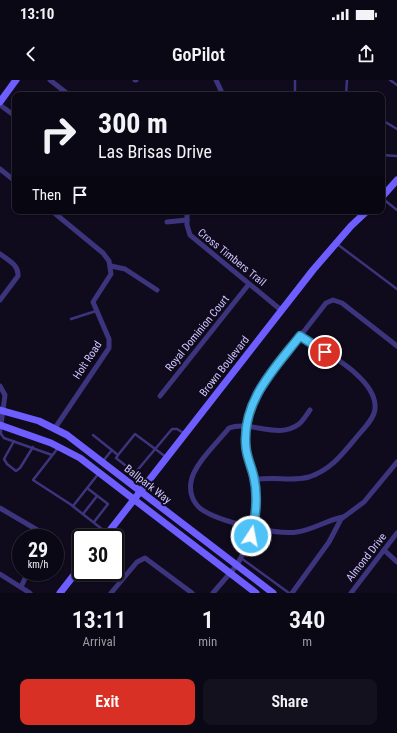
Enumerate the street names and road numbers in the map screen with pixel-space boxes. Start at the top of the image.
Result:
street label: Cross Timbers Trail [195,226,268,289]
street label: Royal Dominion Court [163,293,232,374]
street label: Brown Boulevard [197,334,252,399]
street label: Holt Road [70,339,105,382]
street label: Ballpark Way [122,462,174,507]
street label: Almond Drive [343,530,389,584]

